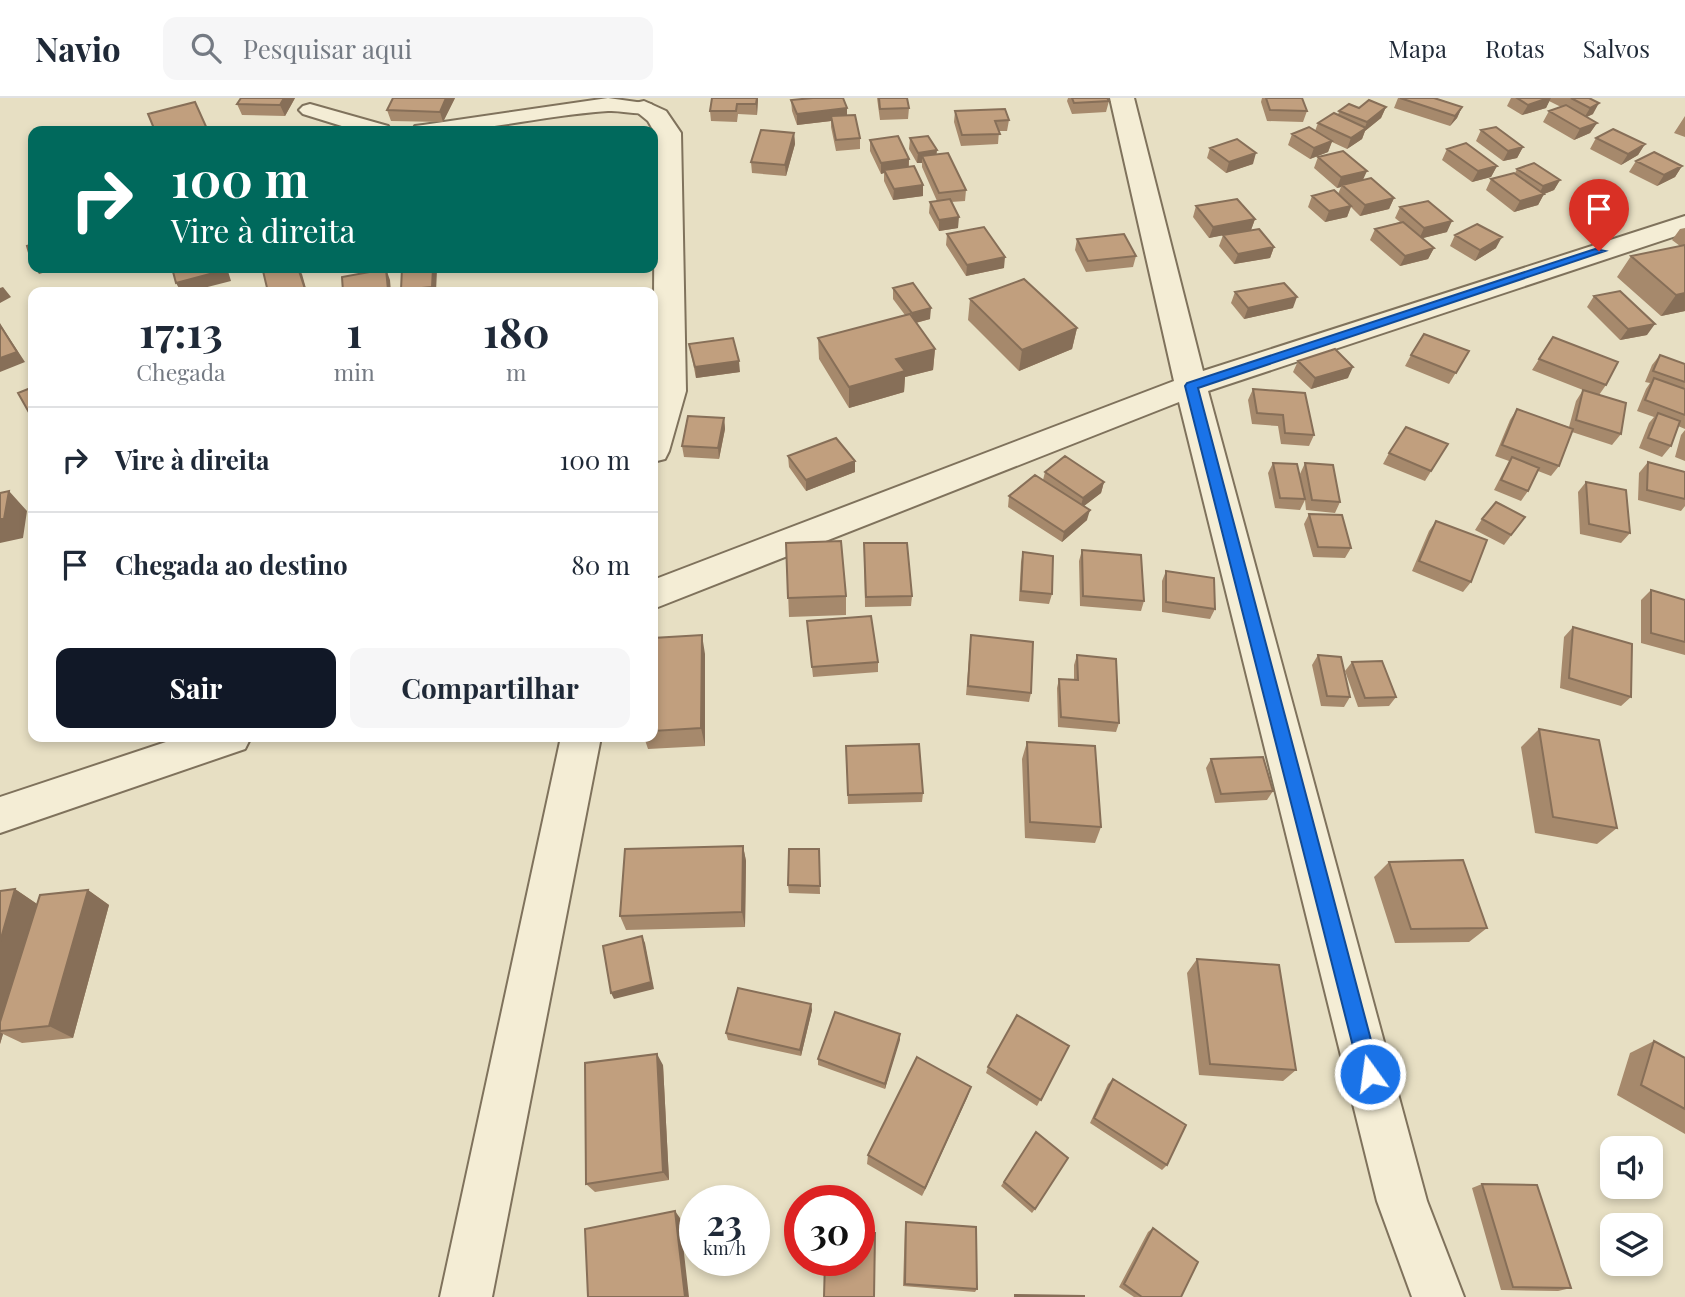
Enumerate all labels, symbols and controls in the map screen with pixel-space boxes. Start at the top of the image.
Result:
search box [163,17,653,80]
text: Navio [35,26,121,70]
icon: search [187,29,225,67]
text: Pesquisar aqui [243,31,412,66]
text: Mapa [1388,32,1447,64]
text: Rotas [1485,32,1545,64]
text: Salvos [1583,32,1650,64]
text: 100 m [171,145,309,210]
icon: right [56,154,147,245]
pin [1569,179,1629,251]
icon: arrive [1580,190,1618,228]
text: Vire à direita [171,208,355,251]
text: 17:13 [139,303,223,359]
text: 1 [346,303,362,359]
text: 180 [483,303,550,359]
text: Chegada [136,356,225,387]
text: min [334,356,375,387]
text: m [506,356,527,387]
icon: right [56,441,94,479]
text: Vire à direita [115,442,270,477]
text: 100 m [560,442,630,477]
icon: arrive [56,546,94,584]
text: Chegada ao destino [115,547,348,582]
text: 80 m [571,547,630,582]
button: Sair [56,648,336,728]
button: Compartilhar [350,648,630,728]
position arrow [1333,1037,1407,1111]
map controls [1600,1136,1663,1276]
button: sound [1600,1136,1663,1199]
speed limit sign: 30 [784,1185,875,1276]
text: 23 [707,1198,742,1245]
button: layers [1600,1213,1663,1276]
text: km/h [703,1236,746,1260]

